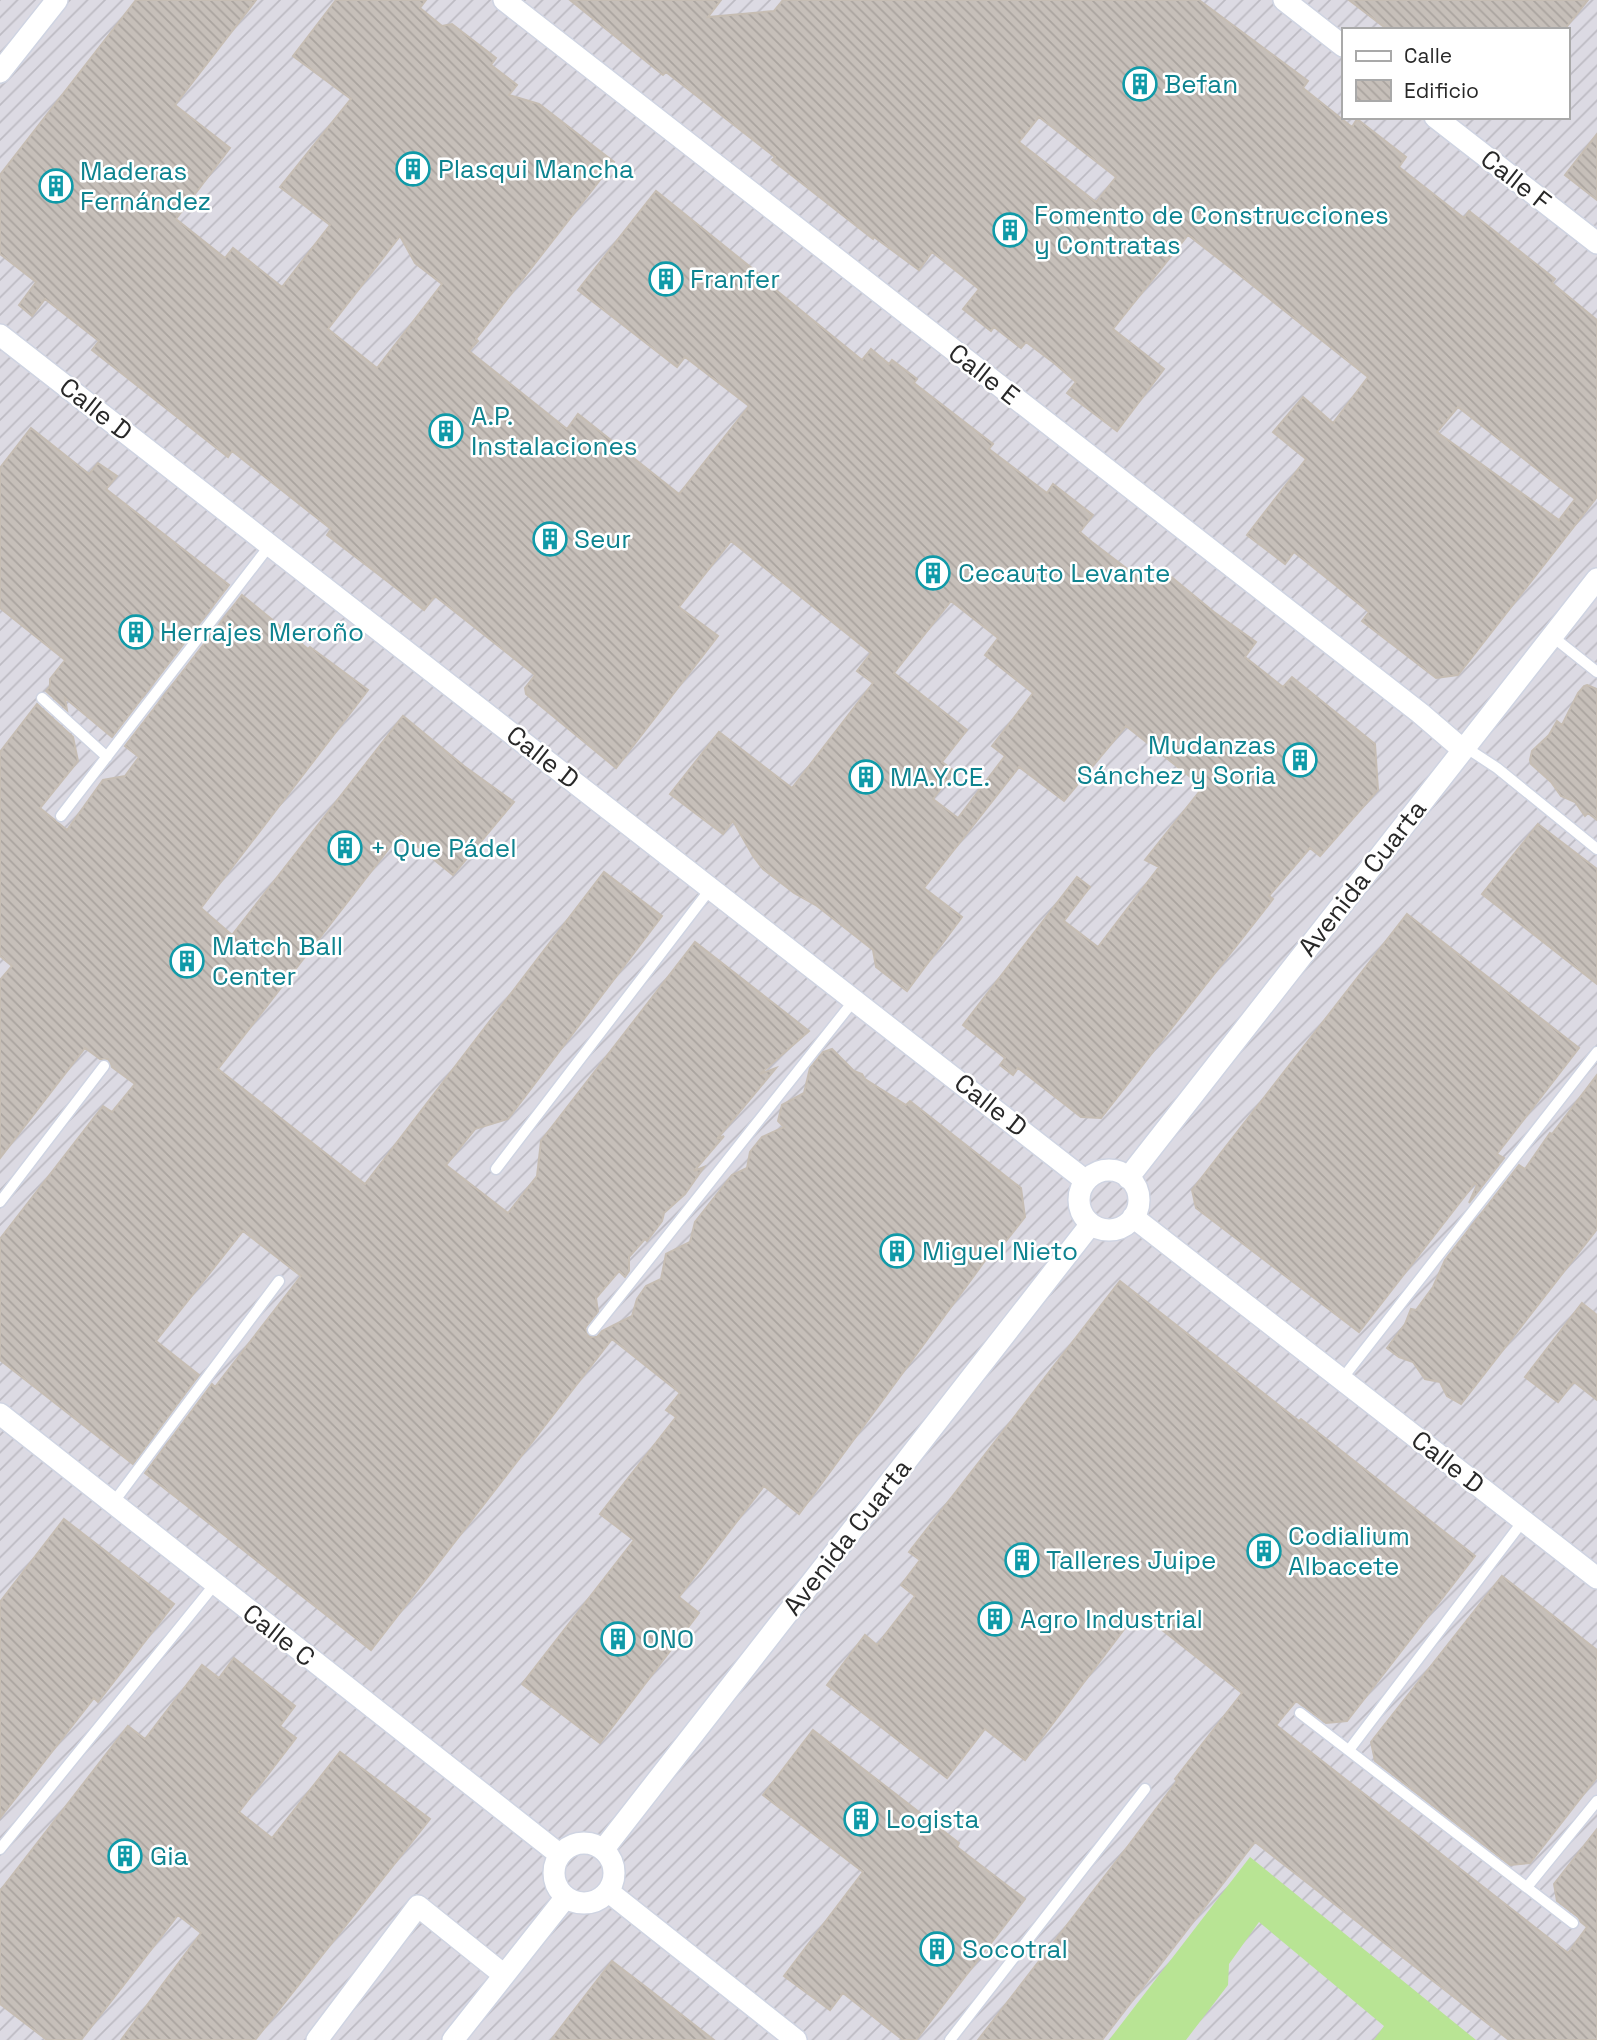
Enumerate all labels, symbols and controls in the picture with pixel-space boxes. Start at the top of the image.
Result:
legend [1342,28,1569,119]
text: Calle [1404,42,1452,69]
building icon: Befan [1121,65,1159,103]
place label: Befan [1164,67,1238,101]
text: Edificio [1404,77,1479,104]
street label: Calle F [1474,142,1558,218]
building icon: Plasqui Mancha [394,150,432,188]
place label: Plasqui Mancha [438,152,634,186]
place label: Maderas Fernández [80,154,211,218]
building icon: Maderas Fernández [37,167,75,205]
place label: Fomento de Construcciones y Contratas [1034,198,1389,262]
building icon: Fomento de Construcciones y Contratas [991,211,1029,249]
building icon: Franfer [647,260,685,298]
place label: Franfer [690,262,780,296]
street label: Calle E [942,336,1026,412]
street label: Calle D [53,370,139,448]
place label: A.P. Instalaciones [471,399,638,463]
building icon: A.P. Instalaciones [427,412,465,450]
building icon: Seur [531,520,569,558]
place label: Seur [574,522,631,556]
building icon: Cecauto Levante [914,554,952,592]
place label: Cecauto Levante [958,556,1170,590]
building icon: Herrajes Meroño [117,613,155,651]
place label: Herrajes Meroño [160,615,364,649]
street label: Calle D [500,718,586,796]
place label: Mudanzas Sánchez y Soria [1077,728,1276,792]
building icon: Mudanzas Sánchez y Soria [1281,741,1319,779]
building icon: MA.Y.CE. [847,758,885,796]
place label: MA.Y.CE. [890,760,990,794]
street label: Avenida Cuarta [1290,793,1434,963]
building icon: + Que Pádel [326,829,364,867]
place label: + Que Pádel [370,831,517,865]
place label: Match Ball Center [212,929,343,993]
building icon: Match Ball Center [168,942,206,980]
street label: Calle D [948,1066,1034,1144]
building icon: Miguel Nieto [878,1232,916,1270]
place label: Miguel Nieto [922,1234,1078,1268]
street label: Calle D [1405,1423,1491,1501]
street label: Avenida Cuarta [775,1452,919,1622]
place label: Codialium Albacete [1288,1519,1410,1583]
building icon: Codialium Albacete [1245,1532,1283,1570]
building icon: Talleres Juipe [1003,1541,1041,1579]
place label: Talleres Juipe [1046,1543,1216,1577]
street label: Calle C [236,1596,322,1674]
building icon: Agro Industrial [976,1600,1014,1638]
place label: Agro Industrial [1020,1602,1203,1636]
building icon: ONO [599,1620,637,1658]
place label: ONO [642,1622,694,1656]
building icon: Logista [842,1800,880,1838]
place label: Logista [886,1802,980,1836]
building icon: Gia [106,1837,144,1875]
place label: Gia [150,1839,189,1873]
building icon: Socotral [918,1930,956,1968]
place label: Socotral [962,1932,1068,1966]

